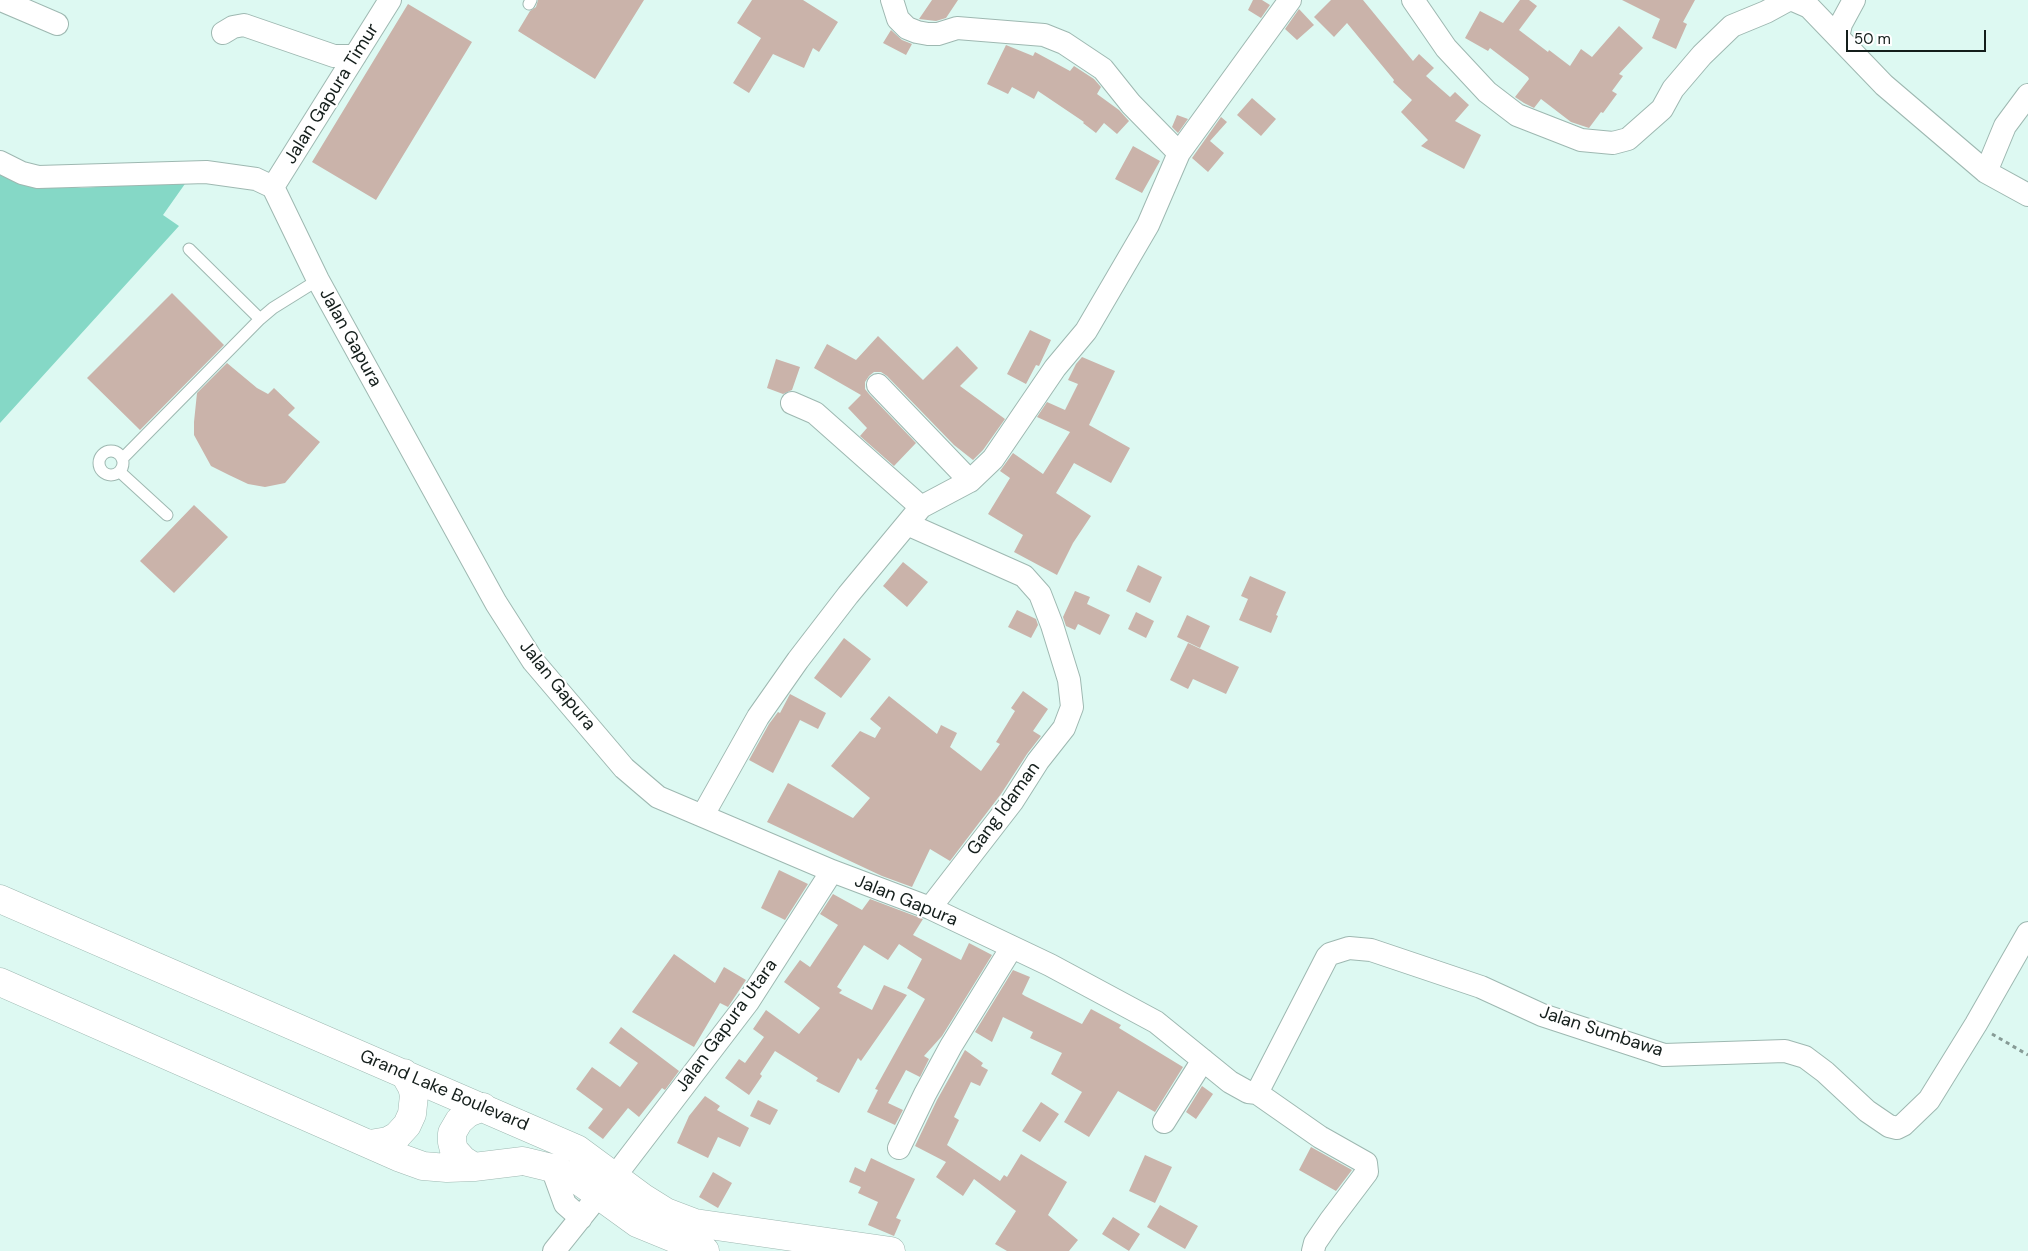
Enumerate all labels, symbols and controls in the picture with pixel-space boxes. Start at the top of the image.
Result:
street label: Jalan Gapura Timur [280,20,384,168]
scale bar [1848,20,1988,52]
text: 50 m [1854,29,1891,49]
street label: Jalan Gapura [314,285,386,391]
street label: Jalan Gapura [514,637,600,735]
street label: Gang Idaman [963,758,1045,860]
street label: Jalan Gapura [851,871,961,931]
street label: Jalan Gapura Utara [672,955,782,1097]
street label: Jalan Sumbawa [1537,1002,1665,1062]
street label: Grand Lake Boulevard [356,1046,532,1136]

